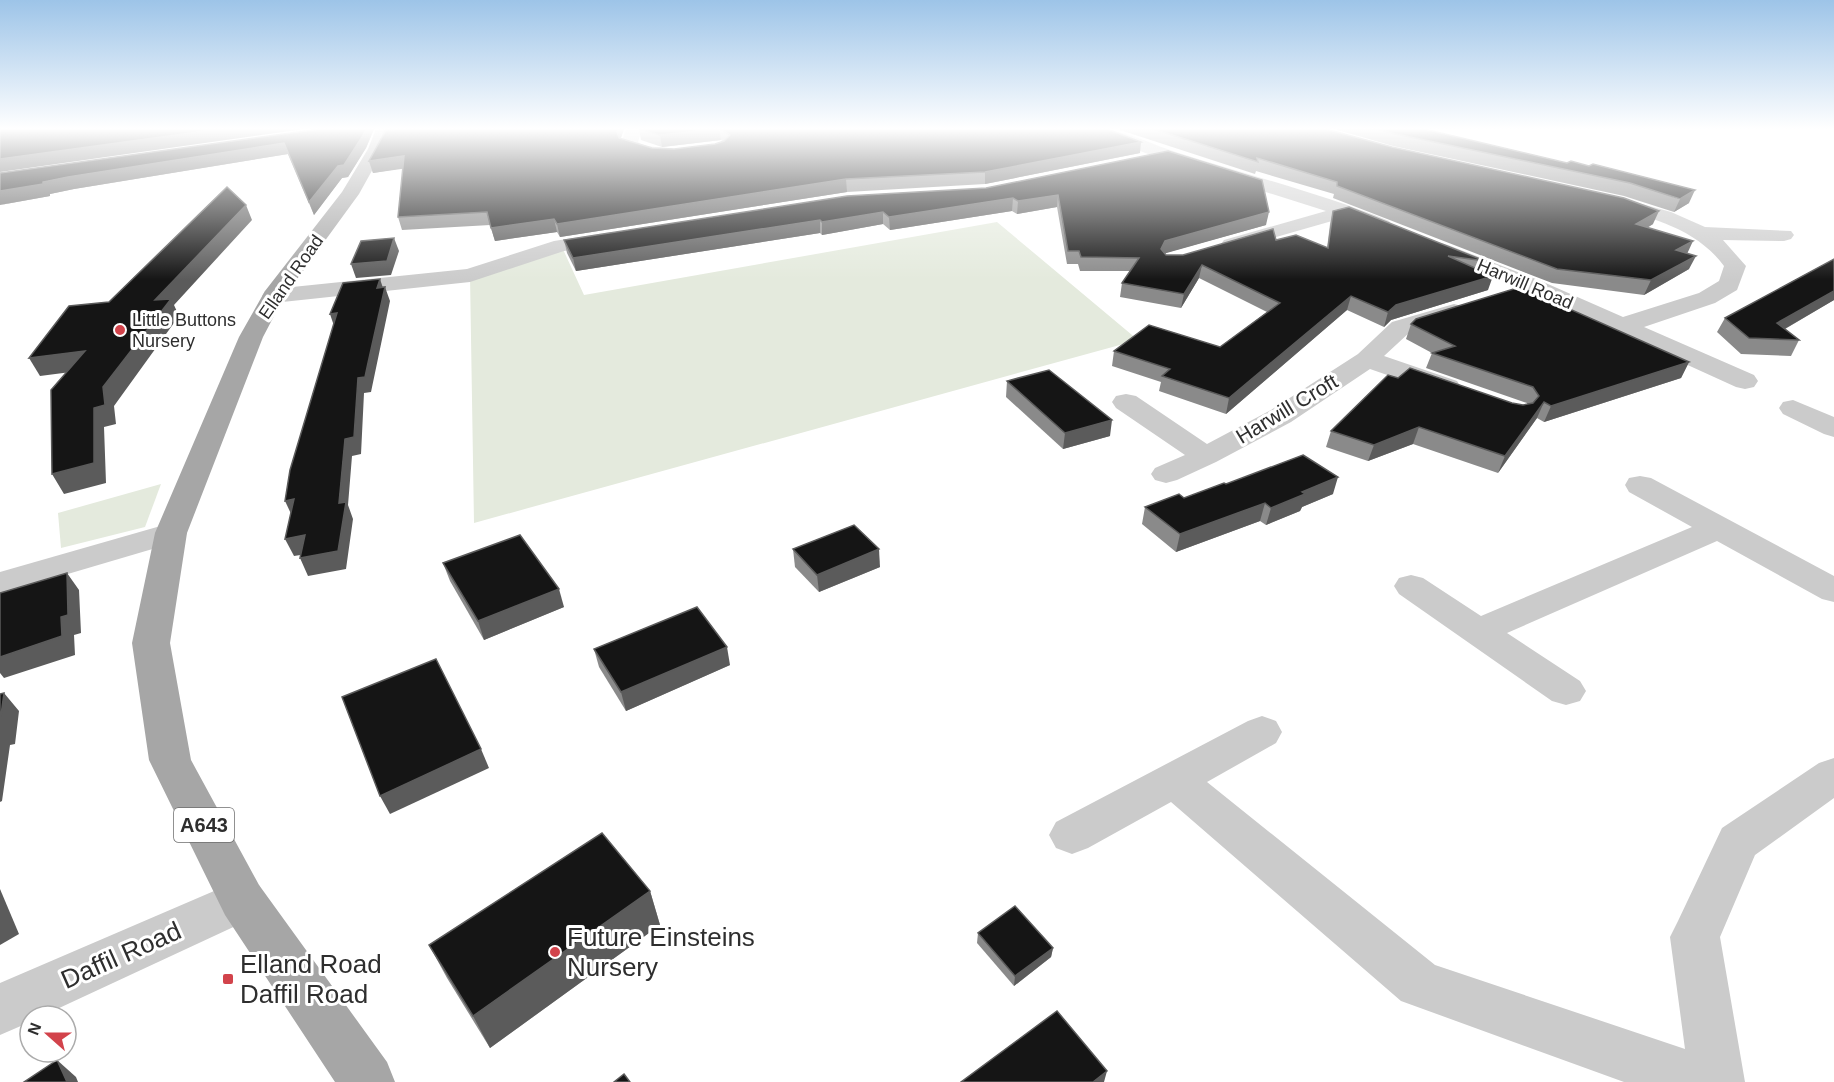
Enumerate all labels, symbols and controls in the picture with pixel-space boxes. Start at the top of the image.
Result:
street label: Elland Road [255,231,327,323]
street label: Harwill Road [1474,255,1576,313]
place label: Little Buttons Nursery [132,310,236,351]
marker: Little Buttons Nursery [113,323,127,337]
street label: Harwill Croft [1232,369,1342,448]
road number: A643 [174,808,234,842]
street label: Daffil Road [56,915,186,995]
place label: Future Einsteins Nursery [567,922,755,982]
marker: Future Einsteins Nursery [548,945,562,959]
place label: Elland Road Daffil Road [240,949,382,1009]
marker: Elland Road Daffil Road [221,972,235,986]
north arrow [18,1004,78,1064]
text: N [24,1020,44,1037]

